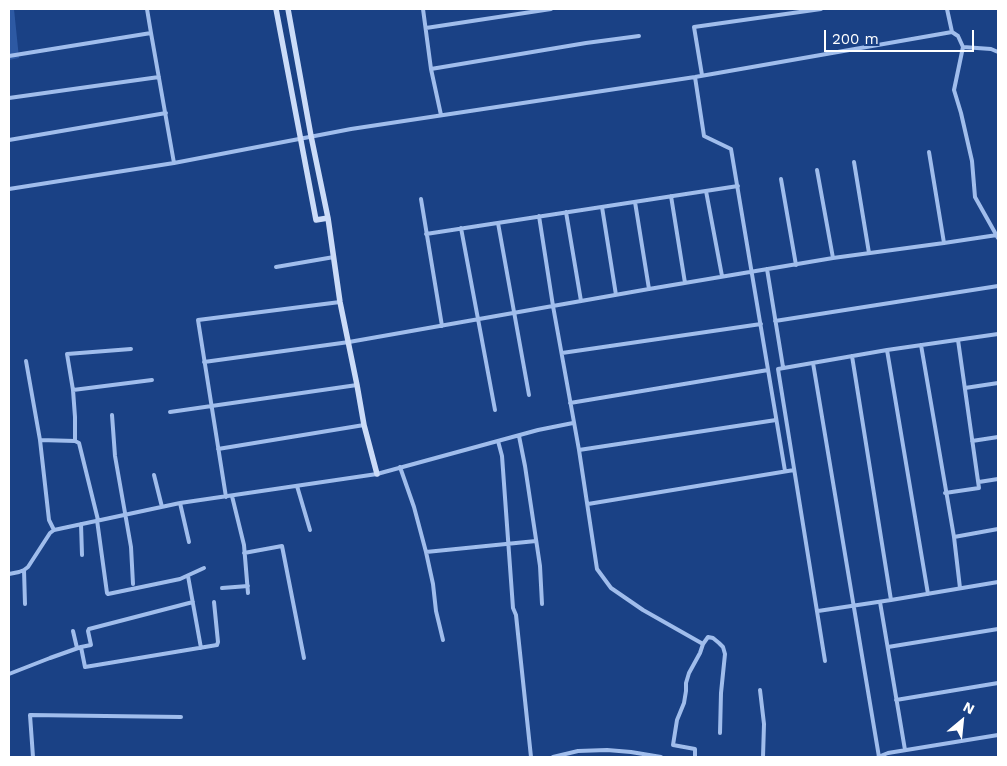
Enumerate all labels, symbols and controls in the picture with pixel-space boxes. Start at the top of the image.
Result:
scale bar [827,20,977,52]
text: 200 m [832,30,879,48]
north arrow [937,696,987,746]
text: N [961,698,977,717]

